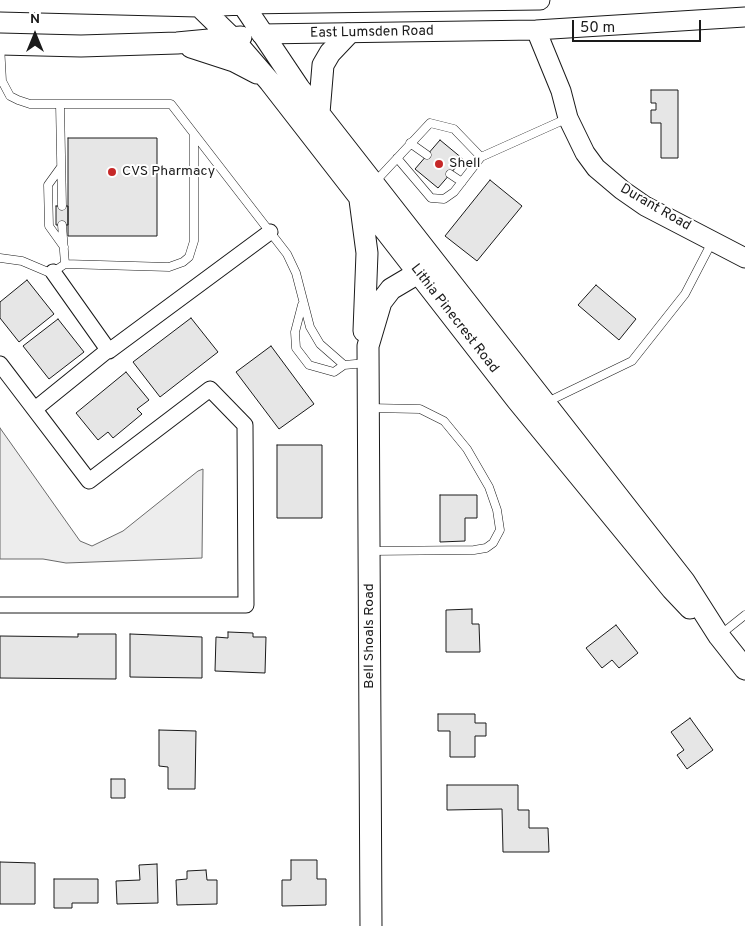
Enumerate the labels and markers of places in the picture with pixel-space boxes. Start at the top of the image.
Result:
place label: Shell [449,156,480,172]
marker: Shell [433,158,445,170]
place label: CVS Pharmacy [122,164,215,180]
marker: CVS Pharmacy [106,166,118,178]

